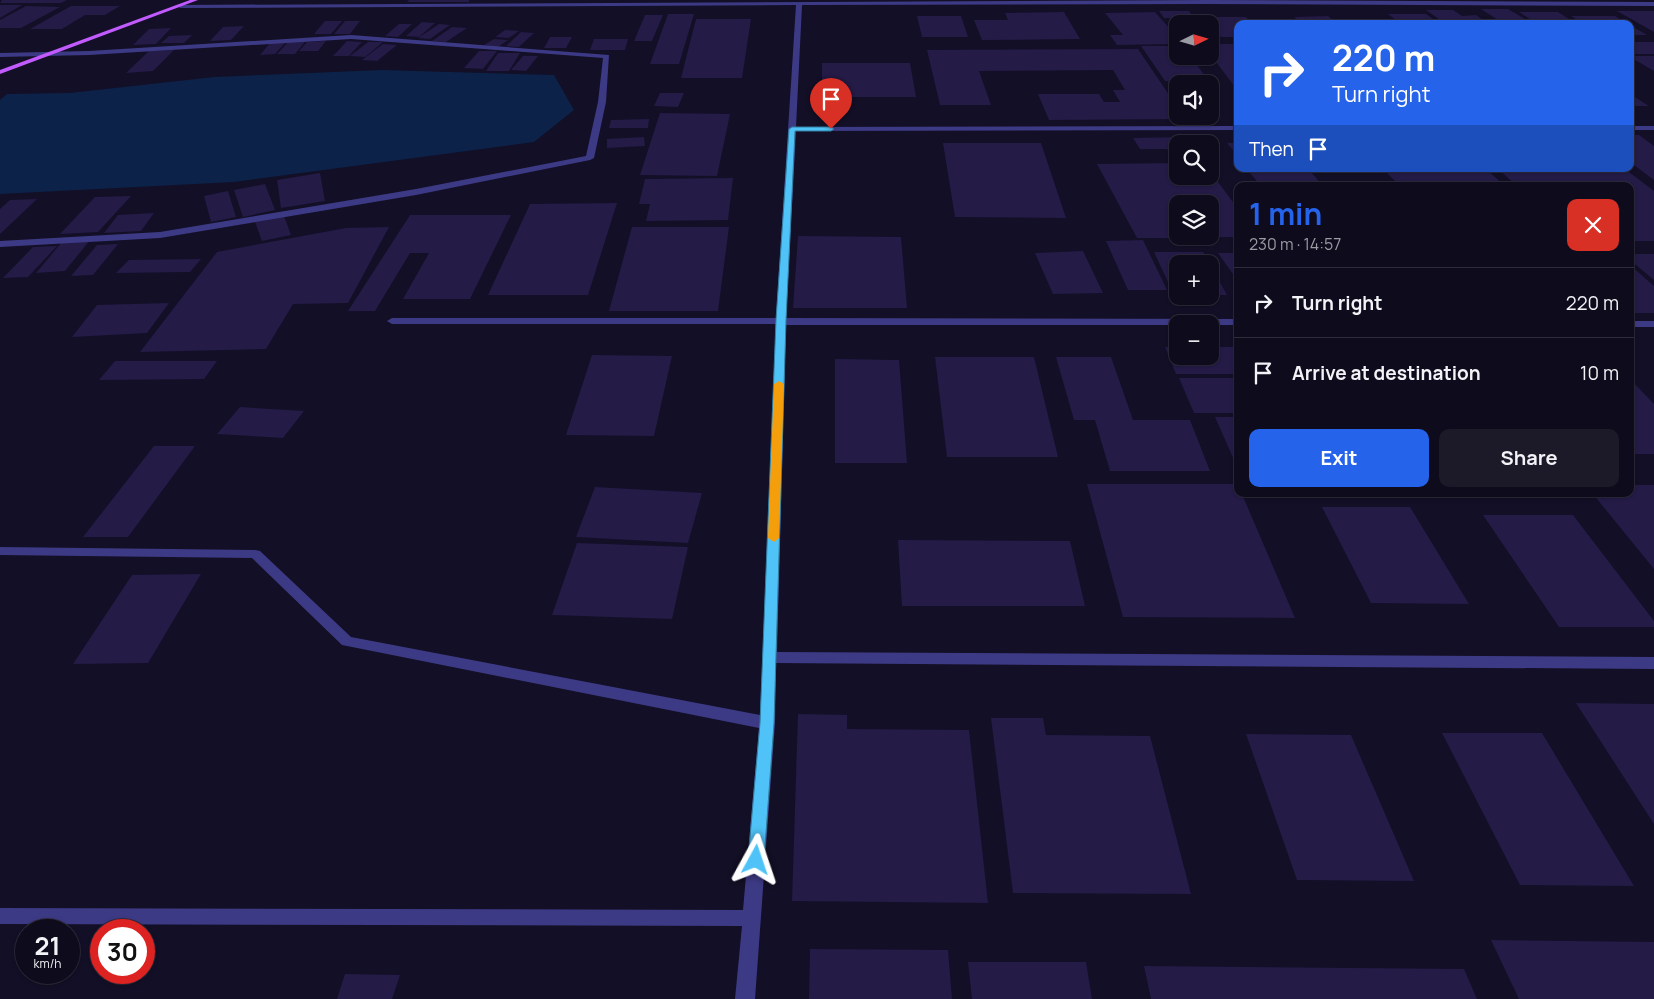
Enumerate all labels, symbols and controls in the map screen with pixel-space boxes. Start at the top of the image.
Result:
north arrow [1169,15,1219,65]
map controls [1169,15,1219,365]
text: 220 m [1332,34,1435,82]
icon: right [1249,40,1314,105]
button: sound [1169,75,1219,125]
pin [810,78,852,129]
text: Turn right [1332,79,1430,109]
icon: arrive [817,85,845,113]
button: search [1169,135,1219,185]
icon: arrive [1304,135,1332,163]
text: Then [1249,136,1294,162]
text: 1 min [1249,193,1322,234]
button: layers [1169,195,1219,245]
button: close [1567,199,1619,251]
text: 230 m · 14:57 [1249,233,1341,255]
button: + [1169,255,1219,305]
icon: right [1249,289,1277,317]
text: Turn right [1292,290,1382,316]
text: 220 m [1566,290,1619,316]
button: − [1169,315,1219,365]
icon: arrive [1249,359,1277,387]
text: Arrive at destination [1292,360,1481,386]
text: 10 m [1580,360,1619,386]
button: Exit [1249,429,1429,487]
button: Share [1439,429,1619,487]
position arrow [729,833,781,885]
speed limit sign: 30 [90,919,155,984]
text: 21 [35,928,60,963]
text: km/h [34,955,61,972]

